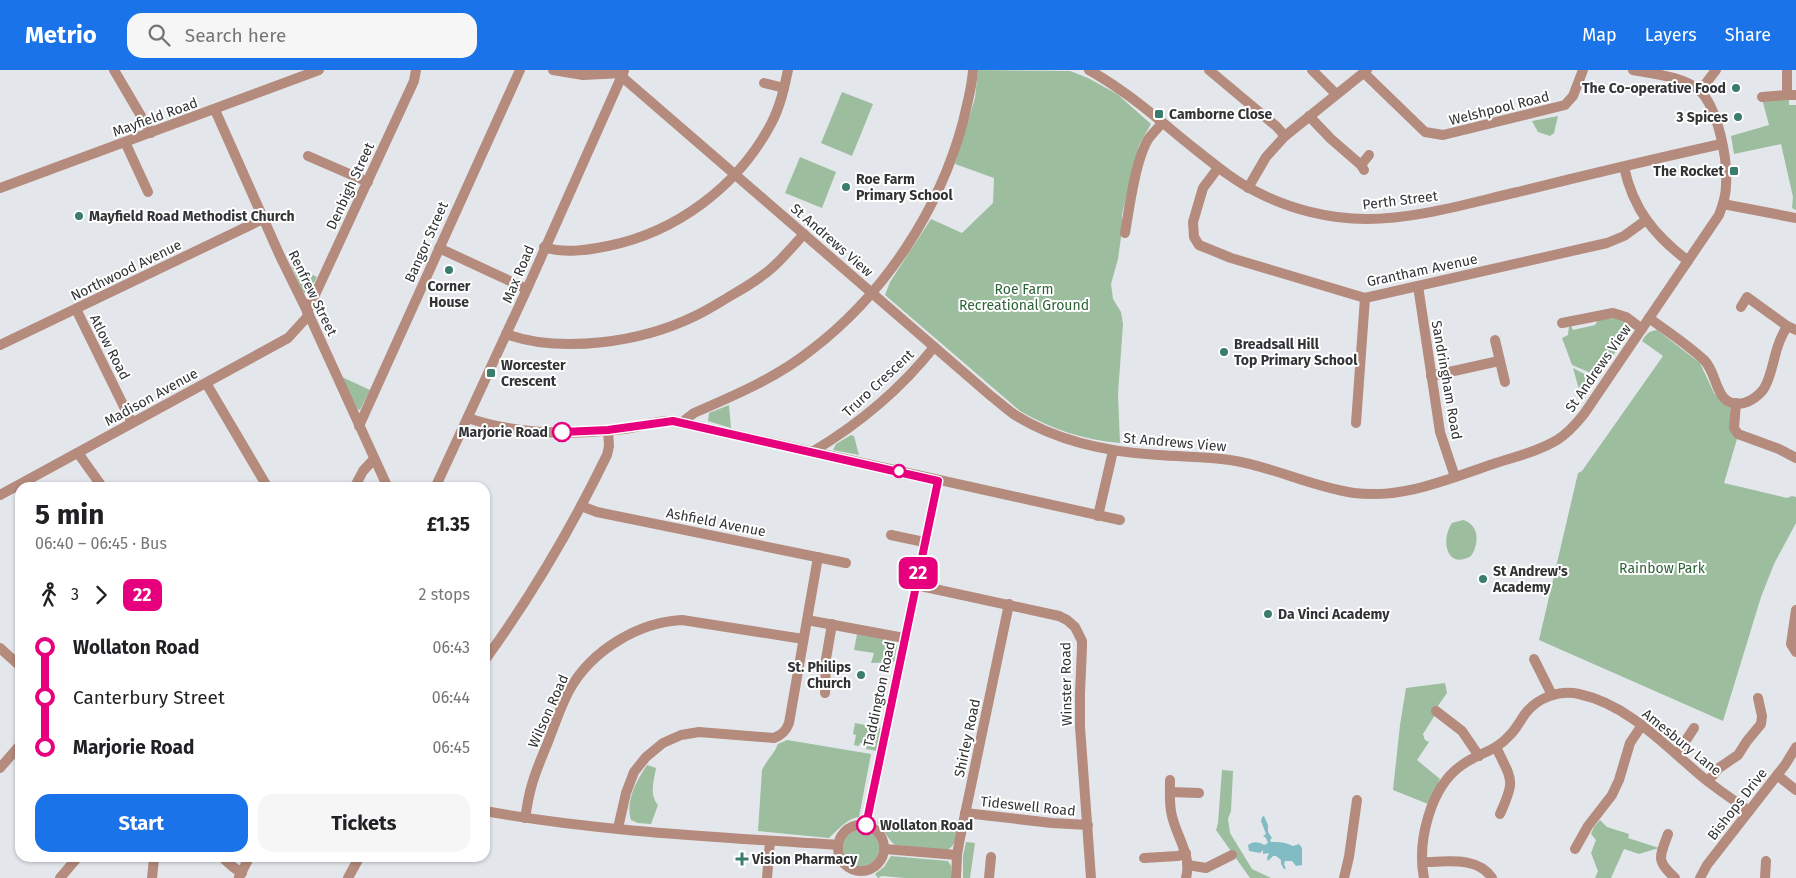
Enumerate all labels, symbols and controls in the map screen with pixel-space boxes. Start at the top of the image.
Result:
search box [127,13,477,58]
text: Metrio [25,21,97,49]
icon: search [145,21,173,49]
text: Search here [185,24,286,47]
text: Map [1582,24,1617,46]
text: Layers [1645,24,1697,46]
text: Share [1725,24,1771,46]
place label: The Co-operative Food [1582,80,1726,97]
marker: The Co-operative Food [1730,82,1742,94]
street label: Welshpool Road [1447,88,1551,129]
street label: Mayfield Road [110,94,200,141]
place label: Camborne Close [1169,106,1273,123]
marker: Camborne Close [1153,108,1165,120]
place label: 3 Spices [1675,109,1728,126]
marker: 3 Spices [1732,111,1744,123]
street label: Denbigh Street [323,139,378,233]
place label: The Rocket [1653,163,1725,180]
marker: The Rocket [1728,165,1740,177]
place label: Roe Farm Primary School [856,171,954,204]
marker: Roe Farm Primary School [840,181,852,193]
street label: Perth Street [1361,187,1440,214]
street label: Bangor Street [401,198,452,285]
street label: St Andrews View [787,200,876,281]
place label: Mayfield Road Methodist Church [89,208,295,225]
marker: Mayfield Road Methodist Church [73,210,85,222]
street label: Northwood Avenue [68,236,184,305]
street label: Max Road [499,243,538,306]
street label: Renfrew Street [284,248,341,340]
street label: Grantham Avenue [1365,250,1479,291]
marker: Corner House [443,264,455,276]
place label: Corner House [428,278,471,311]
park label: Roe Farm Recreational Ground [959,281,1089,314]
street label: Atlow Road [86,312,133,383]
street label: Sandringham Road [1428,319,1465,441]
street label: St Andrews View [1562,321,1635,415]
place label: Breadsall Hill Top Primary School [1234,336,1358,369]
street label: Truro Crescent [839,345,918,421]
marker: Breadsall Hill Top Primary School [1218,346,1230,358]
place label: Worcester Crescent [501,357,566,390]
street label: Madison Avenue [102,365,201,430]
marker: Worcester Crescent [485,367,497,379]
marker: Marjorie Road [552,422,572,442]
place label: Marjorie Road [459,424,548,441]
street label: St Andrews View [1123,430,1227,455]
unlabelled marker [892,464,906,478]
text: 5 min [35,498,104,531]
street label: Ashfield Avenue [665,505,767,540]
text: £1.35 [427,513,470,536]
text: 06:40 – 06:45 · Bus [35,534,167,553]
line badge: 22 [896,557,940,589]
park label: Rainbow Park [1619,560,1706,577]
text: 22 [909,562,927,584]
place label: St Andrew's Academy [1492,563,1568,596]
marker: St Andrew's Academy [1477,573,1489,585]
icon: walk [35,581,63,609]
icon: forward [87,581,115,609]
text: 22 [133,584,152,606]
text: 3 [71,585,79,604]
text: 2 stops [419,585,470,604]
place label: Da Vinci Academy [1278,606,1390,623]
marker: Da Vinci Academy [1262,608,1274,620]
text: Wollaton Road [73,636,199,659]
text: 06:43 [433,638,470,657]
street label: Taddington Road [860,640,899,748]
street label: Winster Road [1057,642,1076,726]
place label: St. Philips Church [787,659,851,692]
marker: St. Philips Church [855,669,867,681]
street label: Wilson Road [525,672,572,751]
text: Canterbury Street [73,686,225,709]
text: 06:44 [432,688,470,707]
street label: Shirley Road [951,697,984,779]
street label: Amesbury Lane [1639,705,1725,779]
text: Marjorie Road [73,736,194,759]
text: 06:45 [432,738,470,757]
street label: Bishops Drive [1704,765,1771,844]
street label: Tideswell Road [980,793,1076,820]
button: Start [35,794,248,852]
button: Tickets [258,794,470,852]
marker: Wollaton Road [856,815,876,835]
place label: Wollaton Road [880,817,973,834]
place label: Vision Pharmacy [751,851,858,868]
marker: Vision Pharmacy [736,853,748,865]

